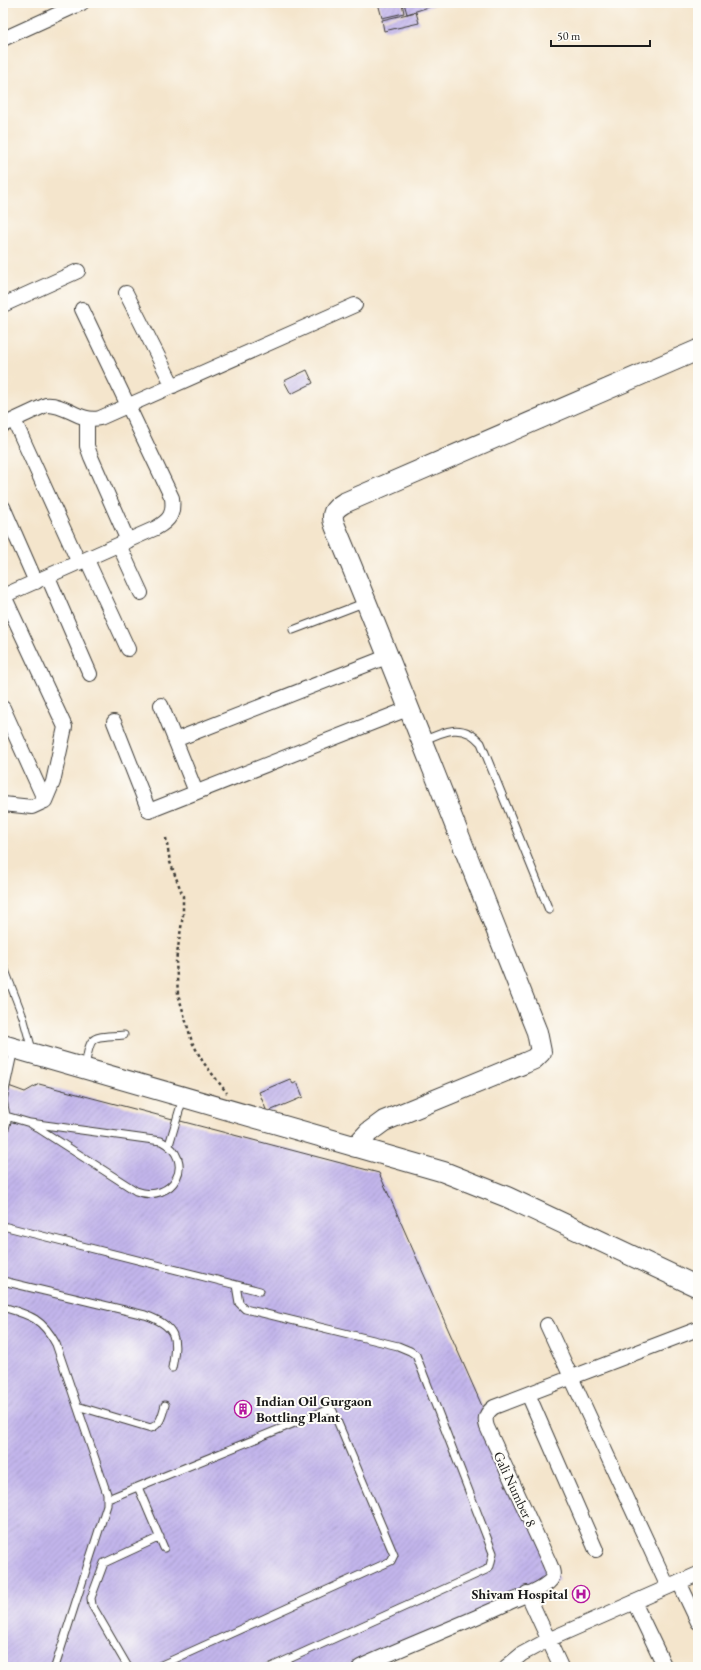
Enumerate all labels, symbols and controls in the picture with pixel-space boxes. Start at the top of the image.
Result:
scale bar [551,22,650,48]
text: 50 m [557,28,581,44]
place label: Indian Oil Gurgaon Bottling Plant [256,1392,372,1426]
building icon: Indian Oil Gurgaon Bottling Plant [233,1399,253,1419]
street label: Gali Number 8 [490,1448,541,1530]
hospital icon: Shivam Hospital [571,1584,591,1604]
place label: Shivam Hospital [471,1585,568,1603]

